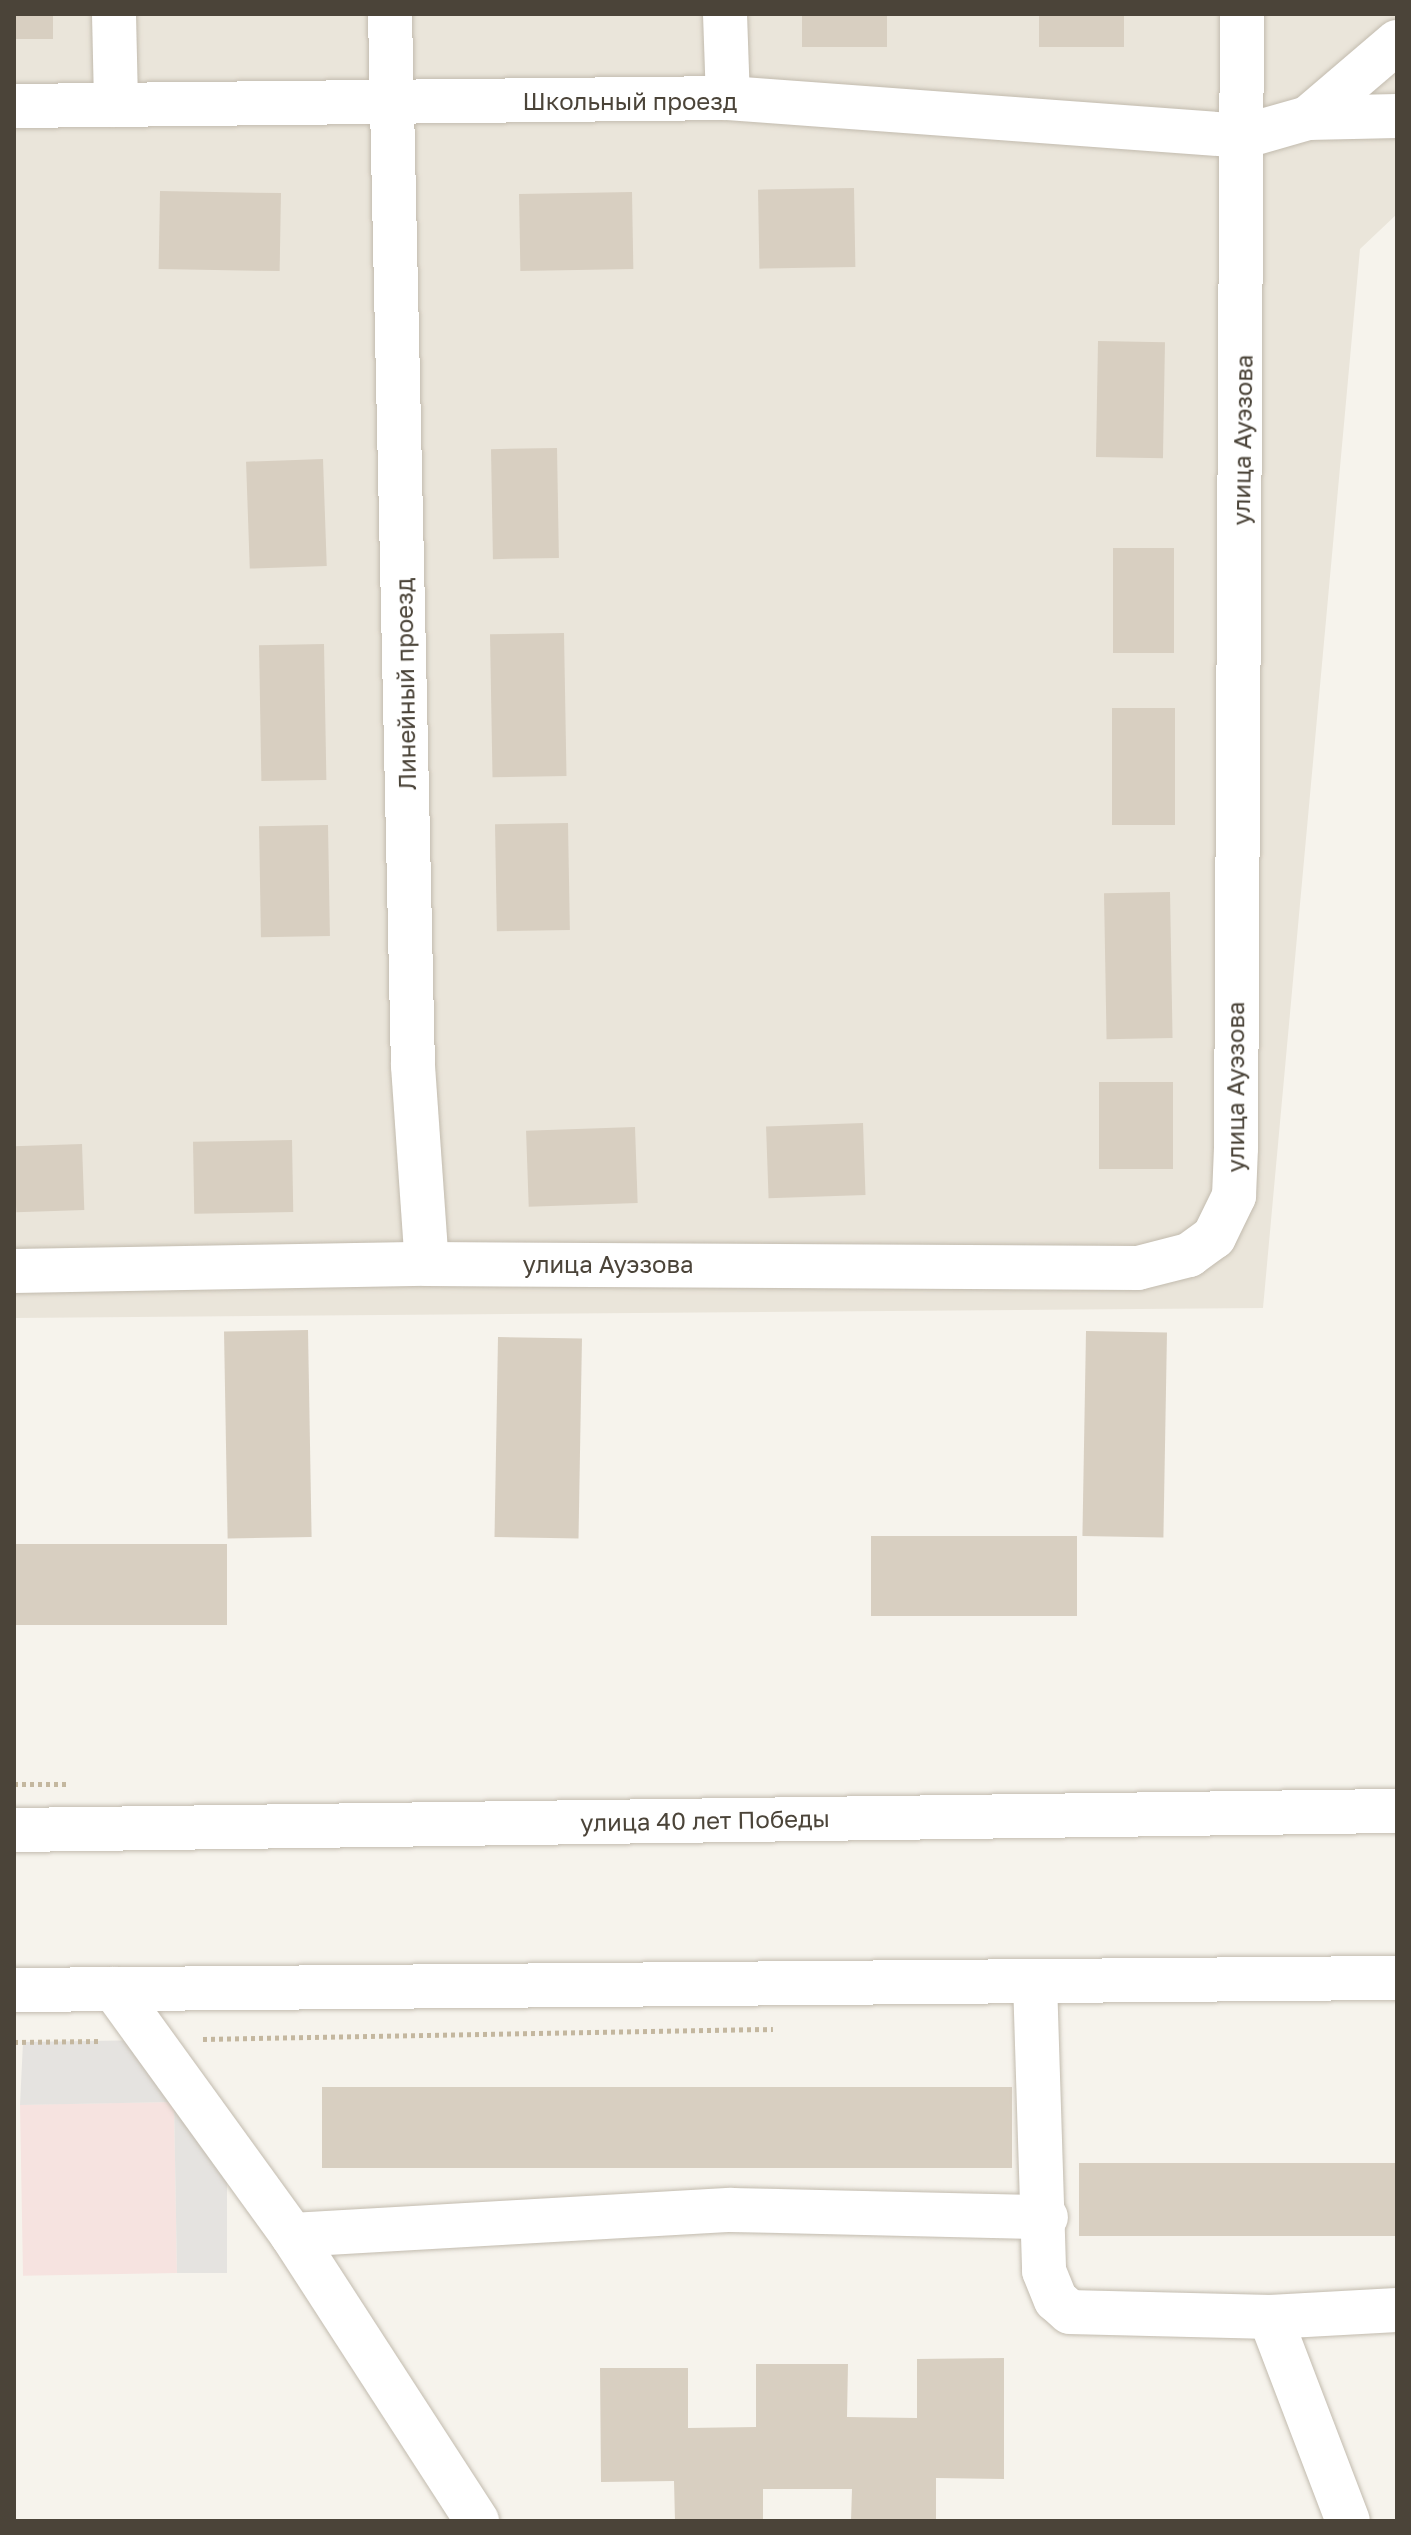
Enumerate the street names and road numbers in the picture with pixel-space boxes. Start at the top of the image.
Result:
street label: Школьный проезд [523,87,737,115]
street label: улица Ауэзова [1226,354,1258,526]
street label: Линейный проезд [389,578,421,790]
street label: улица Ауэзова [1221,1001,1249,1173]
street label: улица Ауэзова [522,1250,694,1278]
street label: улица 40 лет Победы [580,1803,830,1837]

